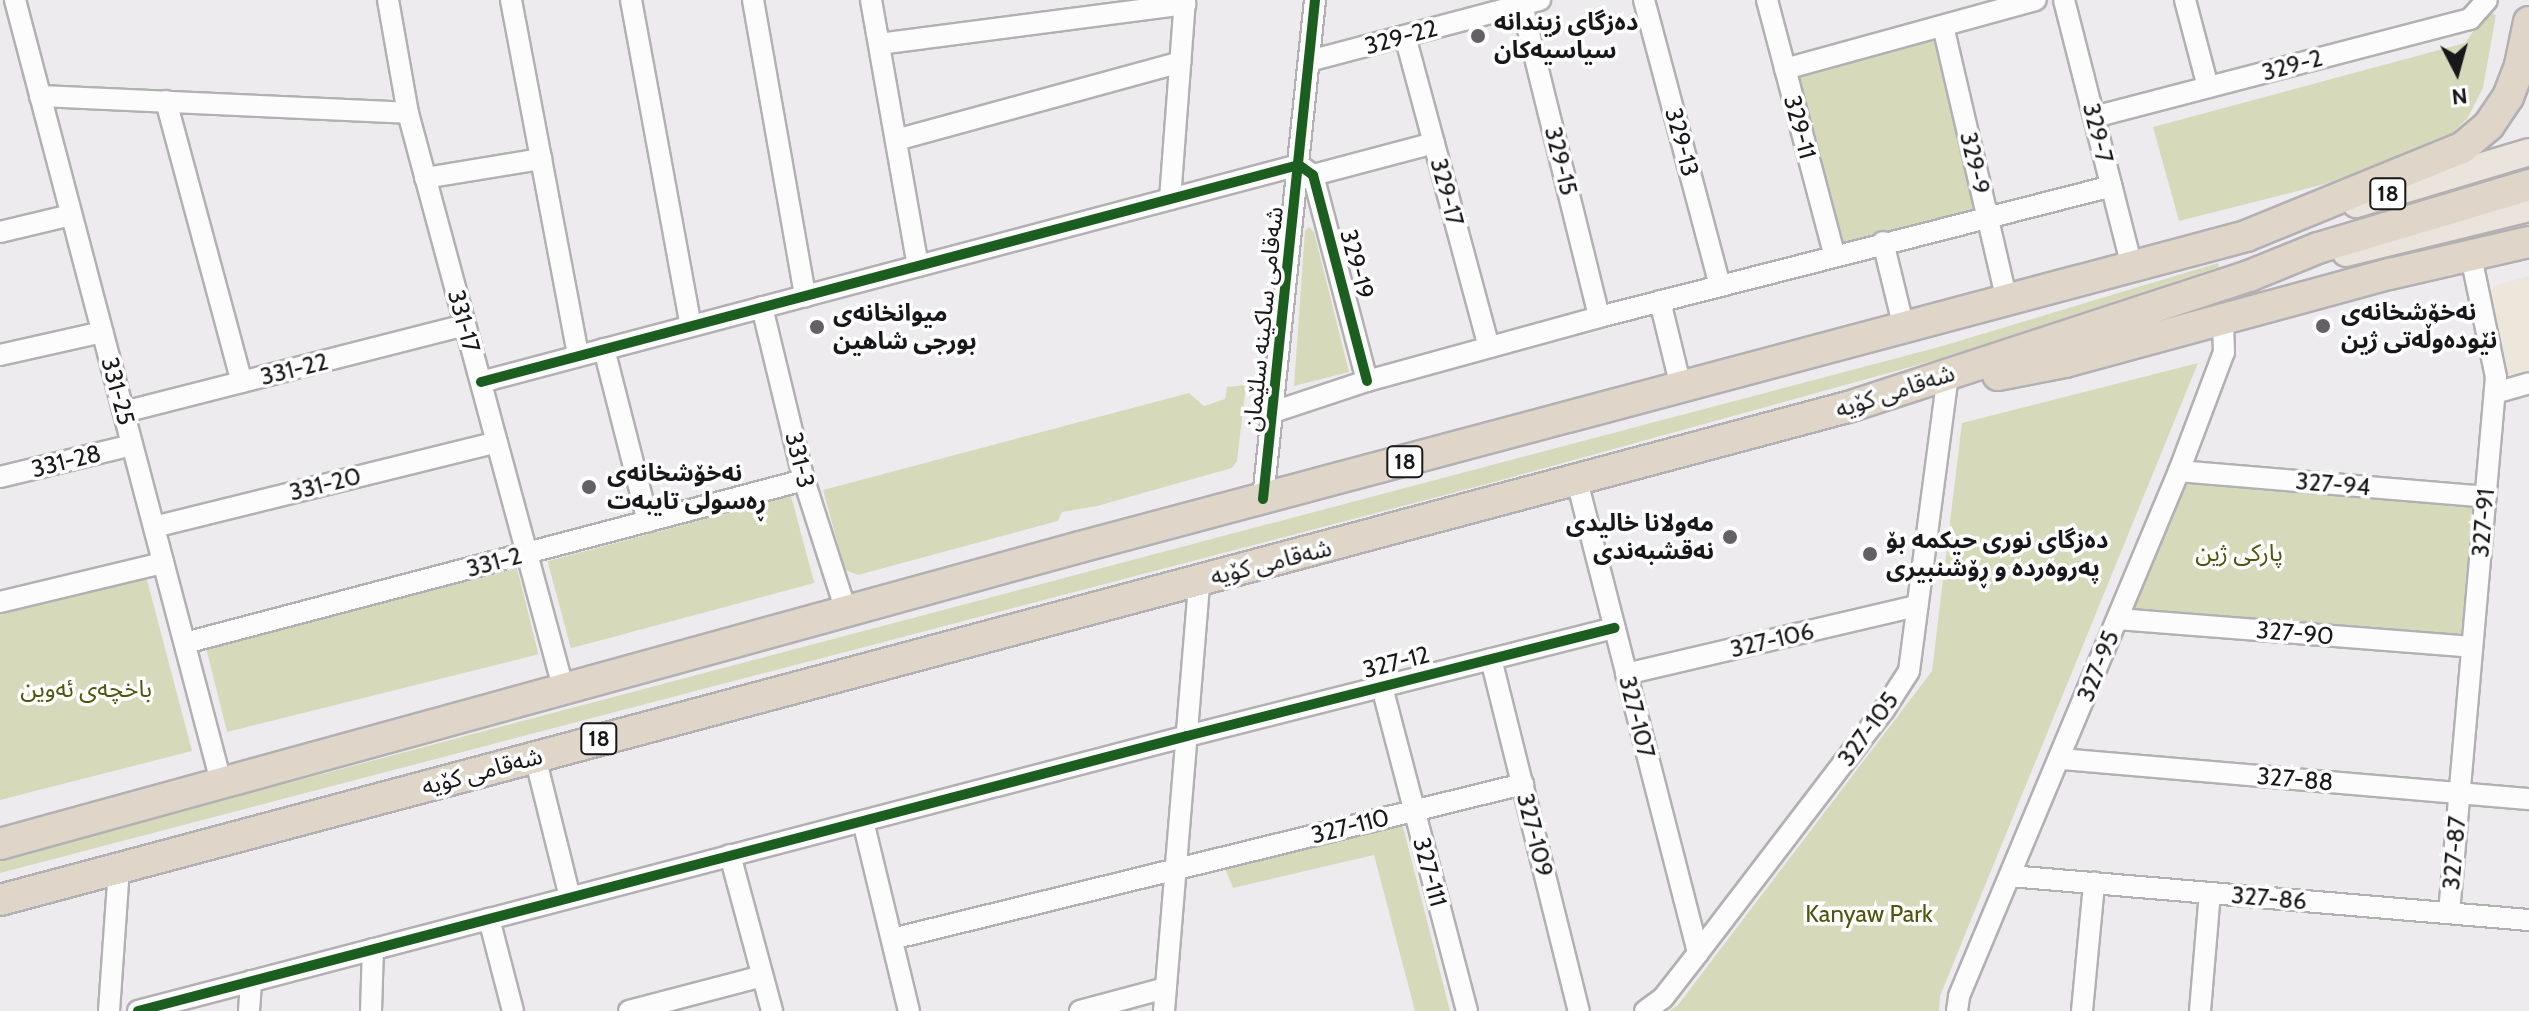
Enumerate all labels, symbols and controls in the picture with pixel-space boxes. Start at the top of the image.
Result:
place label: دەزگای زیندانە سیاسیەکان [1494,8,1638,64]
street label: 329-22 [1361,13,1441,61]
marker: دەزگای زیندانە سیاسیەکان [1469,27,1487,45]
north arrow [2417,32,2497,112]
street label: 329-2 [2259,43,2325,87]
text: N [2450,82,2469,111]
street label: 329-11 [1778,92,1822,162]
street label: 329-7 [2077,100,2119,166]
street label: 329-13 [1659,105,1705,179]
street label: 329-15 [1539,124,1583,198]
street label: 329-9 [1954,129,1996,197]
street label: 329-17 [1424,155,1470,229]
road number: 18 [2368,176,2408,212]
street label: شەقامی ساکینە سلێمان [1237,205,1289,433]
street label: 329-19 [1334,226,1380,302]
street label: 331-17 [442,287,486,355]
place label: نەخۆشخانەی نێودەوڵەتی ژین [2341,298,2497,354]
place label: میوانخانەی بورجی شاهین [833,299,977,355]
marker: نەخۆشخانەی نێودەوڵەتی ژین [2312,315,2334,337]
marker: میوانخانەی بورجی شاهین [808,318,826,336]
street label: 331-22 [257,347,331,391]
street label: 331-25 [95,354,141,428]
street label: شەقامی کۆیە [1832,358,1958,424]
street label: 331-3 [779,429,821,491]
street label: 331-28 [28,438,104,484]
road number: 18 [1385,444,1425,480]
place label: نەخۆشخانەی ڕەسولی تایبەت [607,459,766,515]
street label: 331-20 [286,461,364,507]
street label: 327-94 [2294,466,2372,502]
marker: نەخۆشخانەی ڕەسولی تایبەت [578,476,600,498]
street label: 327-91 [2466,487,2500,559]
place label: مەولانا خالیدی نەقشبەندی [1566,509,1714,565]
place label: دەزگای نوری حیکمە بۆ پەروەردە و ڕۆشنبیری [1886,526,2108,582]
marker: مەولانا خالیدی نەقشبەندی [1721,528,1739,546]
street label: شەقامی کۆیە [1207,533,1335,591]
park label: پارکی ژین [2195,539,2283,567]
street label: 331-2 [463,541,525,583]
marker: دەزگای نوری حیکمە بۆ پەروەردە و ڕۆشنبیری [1861,545,1879,563]
street label: 327-90 [2255,615,2335,651]
street label: 327-106 [1727,616,1817,664]
street label: 327-95 [2071,626,2125,706]
street label: 327-12 [1360,640,1432,684]
street label: 327-107 [1613,673,1661,761]
park label: باخچەی ئەوین [20,675,152,703]
street label: 327-105 [1831,686,1905,772]
road number: 18 [579,721,619,757]
street label: شەقامی کۆیە [418,741,546,801]
street label: 327-88 [2256,761,2334,797]
street label: 327-109 [1511,790,1559,880]
street label: 327-110 [1308,802,1392,850]
street label: 327-87 [2436,815,2472,891]
street label: 327-111 [1407,834,1453,910]
street label: 327-86 [2230,880,2308,916]
park label: Kanyaw Park [1805,900,1933,928]

